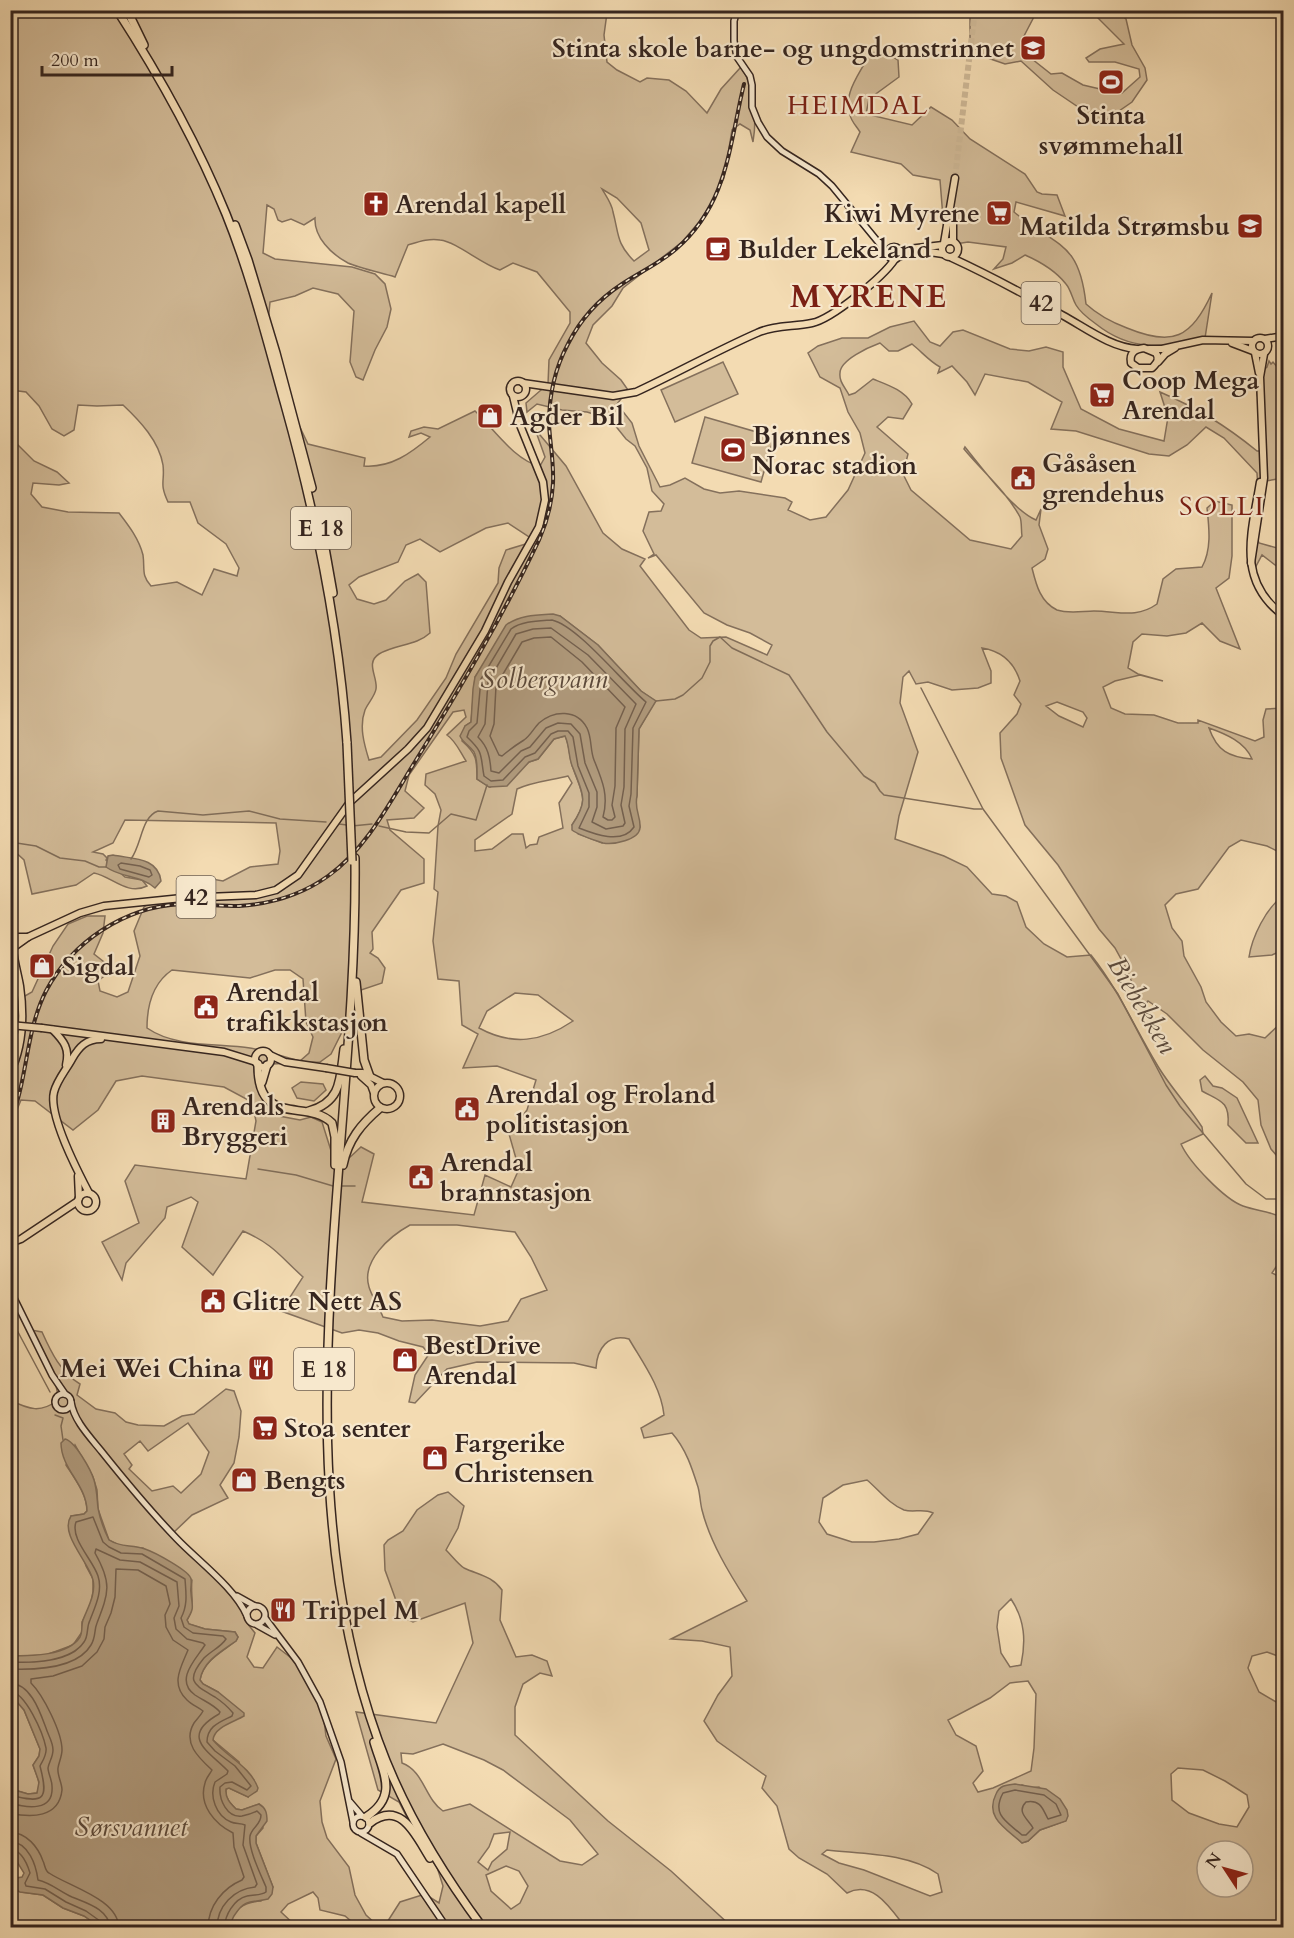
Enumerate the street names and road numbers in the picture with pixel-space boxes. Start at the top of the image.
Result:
road number: 42 [1022,282,1060,324]
road number: E 18 [291,507,351,549]
road number: 42 [176,876,216,918]
road number: E 18 [294,1348,354,1390]

